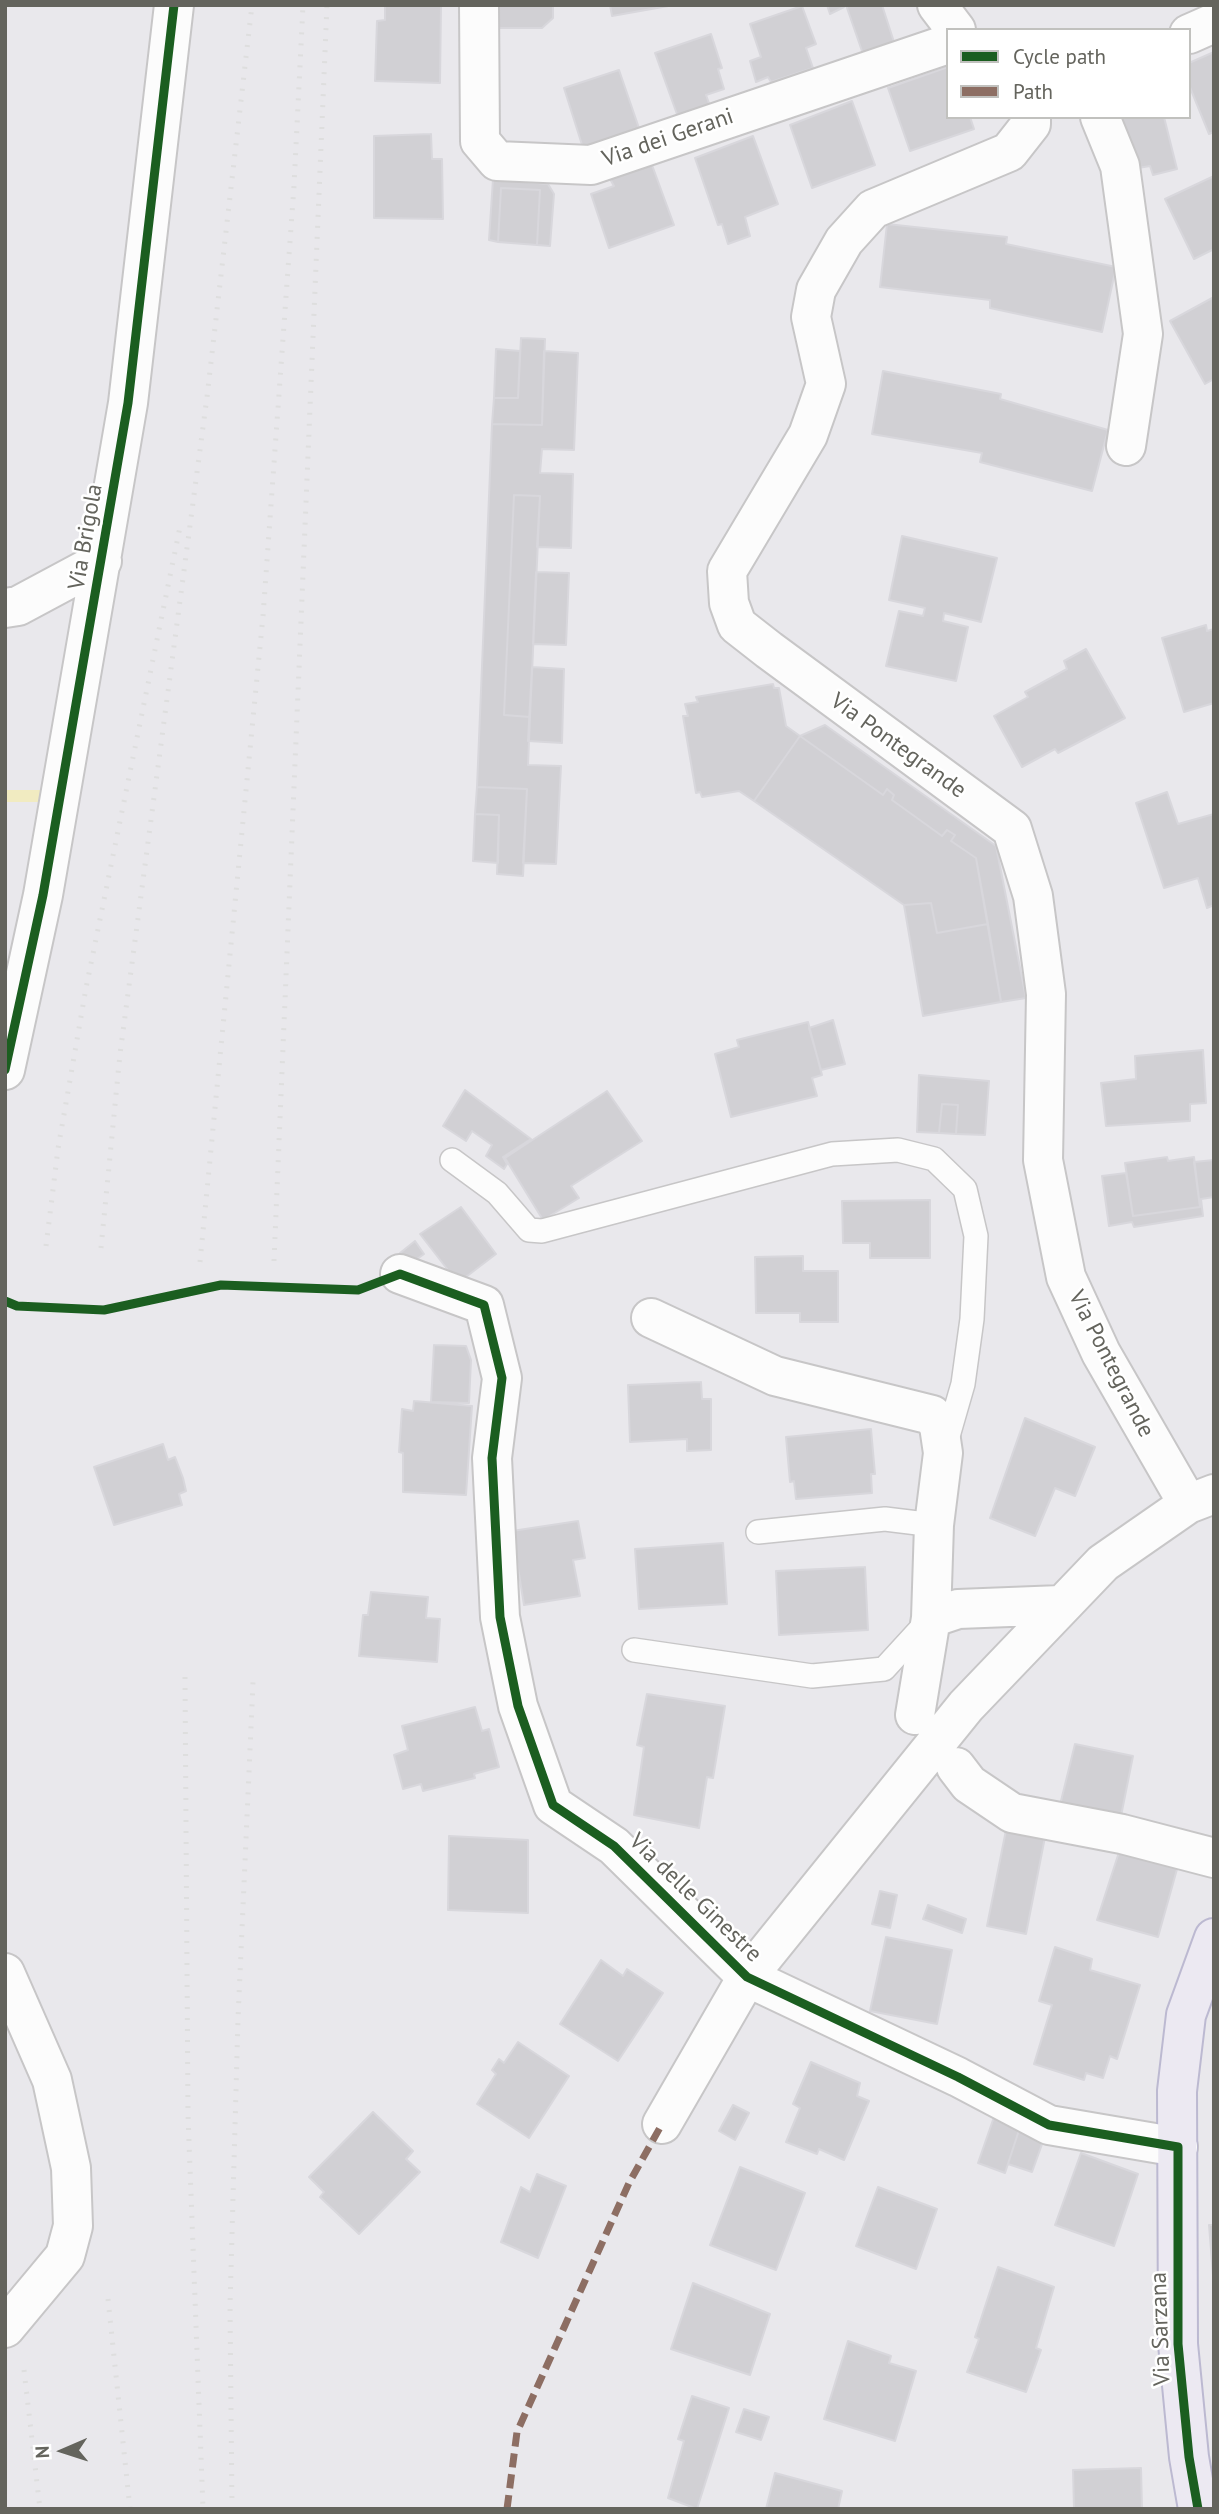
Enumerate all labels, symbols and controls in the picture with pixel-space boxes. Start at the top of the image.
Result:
legend [946,28,1191,119]
text: Cycle path [1013,43,1106,70]
text: Path [1013,78,1053,105]
street label: Via dei Gerani [599,103,737,173]
street label: Via Brigola [63,482,109,592]
street label: Via Pontegrande [825,688,971,804]
street label: Via Pontegrande [1062,1286,1160,1442]
street label: Via delle Ginestre [623,1828,767,1968]
street label: Via Sarzana [1145,2272,1177,2386]
north arrow [28,2416,98,2486]
text: N [30,2445,54,2459]

